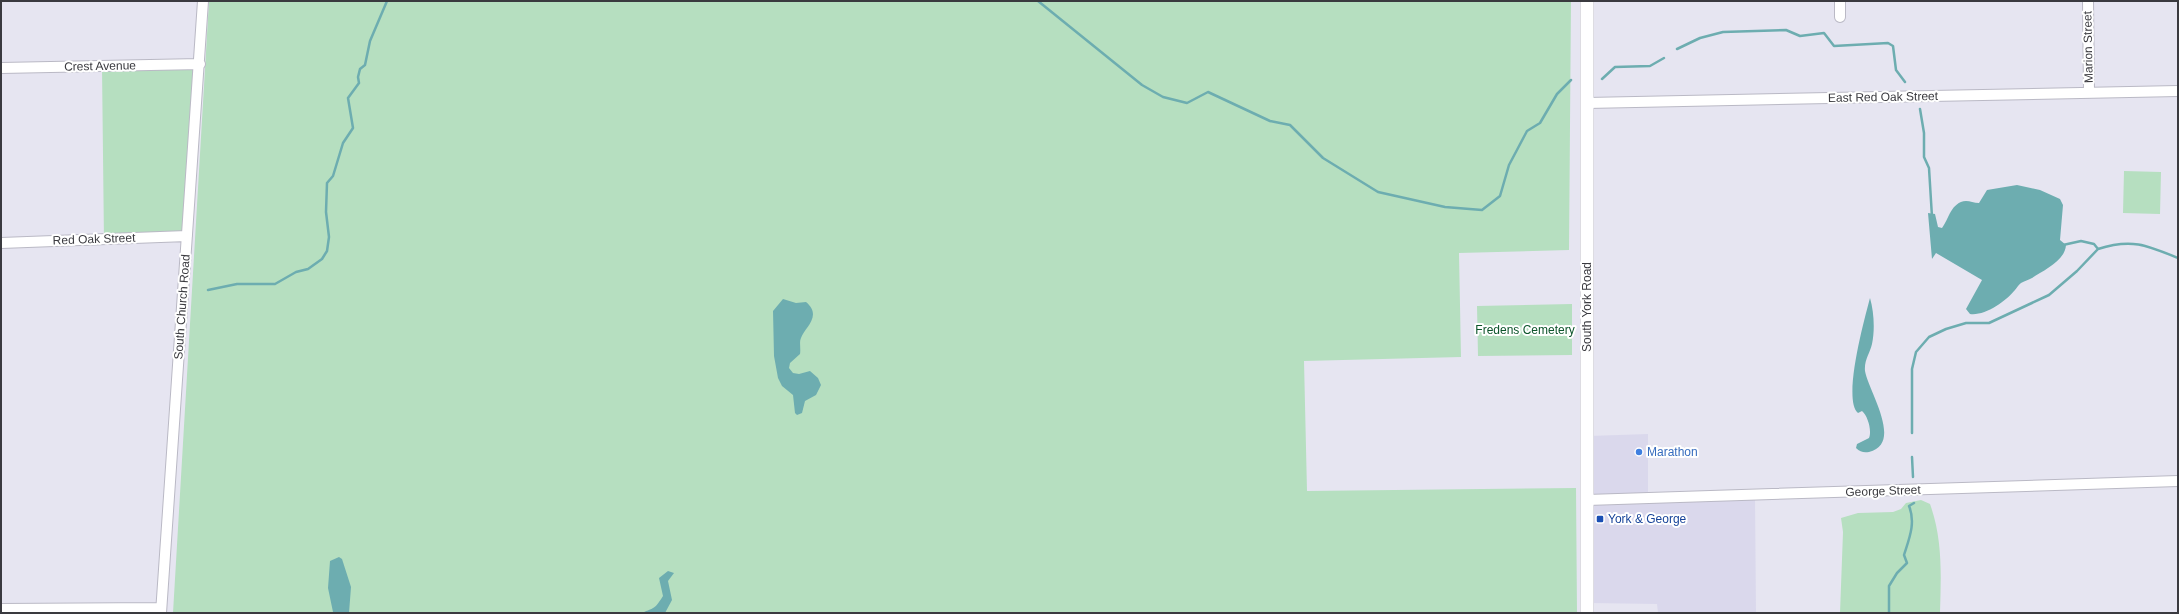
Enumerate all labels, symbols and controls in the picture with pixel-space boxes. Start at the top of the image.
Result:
street label: Marion Street [2080,10,2096,83]
street label: Crest Avenue [64,58,136,74]
street label: East Red Oak Street [1828,89,1939,105]
street label: Red Oak Street [52,231,136,247]
street label: South Church Road [171,254,193,360]
street label: South York Road [1580,262,1594,352]
park label: Fredens Cemetery [1475,323,1575,337]
place label: Marathon [1647,445,1698,459]
marker: Marathon [1634,447,1644,457]
street label: George Street [1845,483,1922,499]
place label: York & George [1608,512,1687,526]
marker: York & George [1595,514,1605,524]

